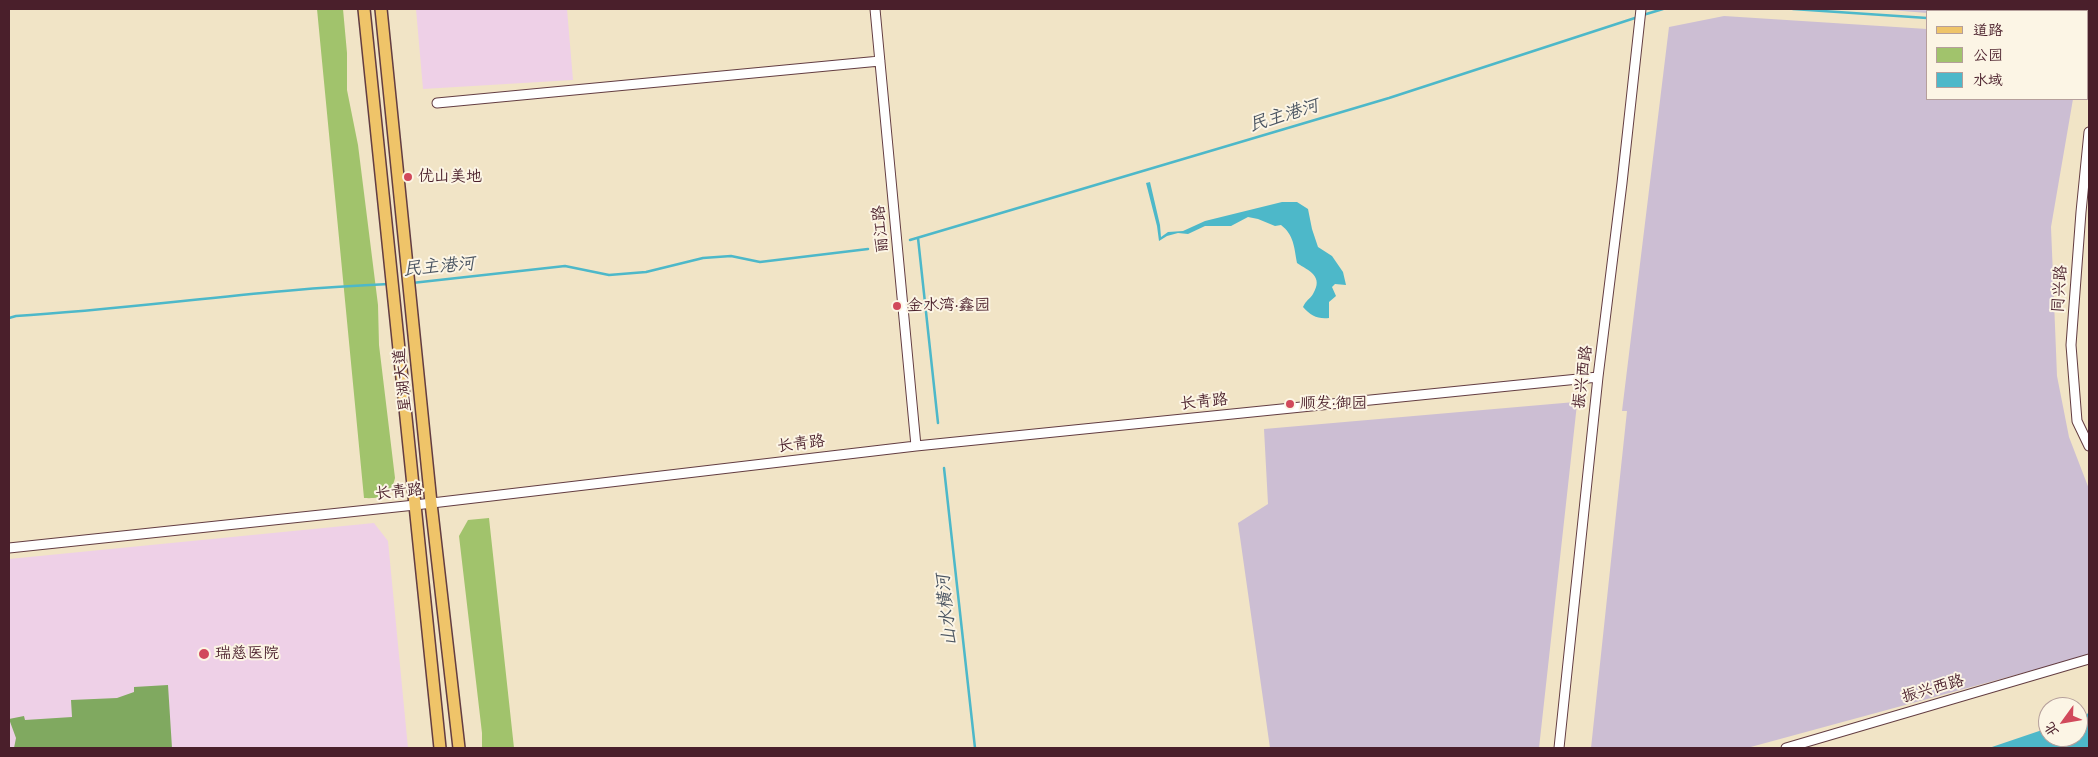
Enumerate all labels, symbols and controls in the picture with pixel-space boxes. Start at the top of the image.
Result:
legend [1926,10,2088,100]
text: 道路 [1973,19,2003,40]
text: 公园 [1973,44,2003,65]
text: 水域 [1973,69,2003,90]
water label: 民主港河 [1246,95,1322,137]
place label: 优山美地 [418,167,482,187]
marker: 优山美地 [402,171,414,183]
street label: 丽江路 [869,204,893,254]
water label: 民主港河 [402,253,476,281]
street label: 同兴路 [2049,264,2071,314]
place label: 金水湾·鑫园 [907,296,990,316]
marker: 金水湾·鑫园 [891,300,903,312]
street label: 振兴西路 [1570,344,1596,410]
street label: 星湖大道 [390,347,416,413]
street label: 长青路 [1179,390,1229,414]
place label: 顺发·御园 [1300,394,1367,414]
marker: 顺发·御园 [1284,398,1296,410]
street label: 长青路 [776,432,826,456]
street label: 长青路 [374,480,424,504]
water label: 山水横河 [932,573,962,647]
place label: 瑞慈医院 [215,644,279,664]
marker: 瑞慈医院 [197,647,211,661]
street label: 振兴西路 [1900,671,1966,707]
north arrow [2038,697,2088,747]
text: 北 [2039,719,2062,741]

